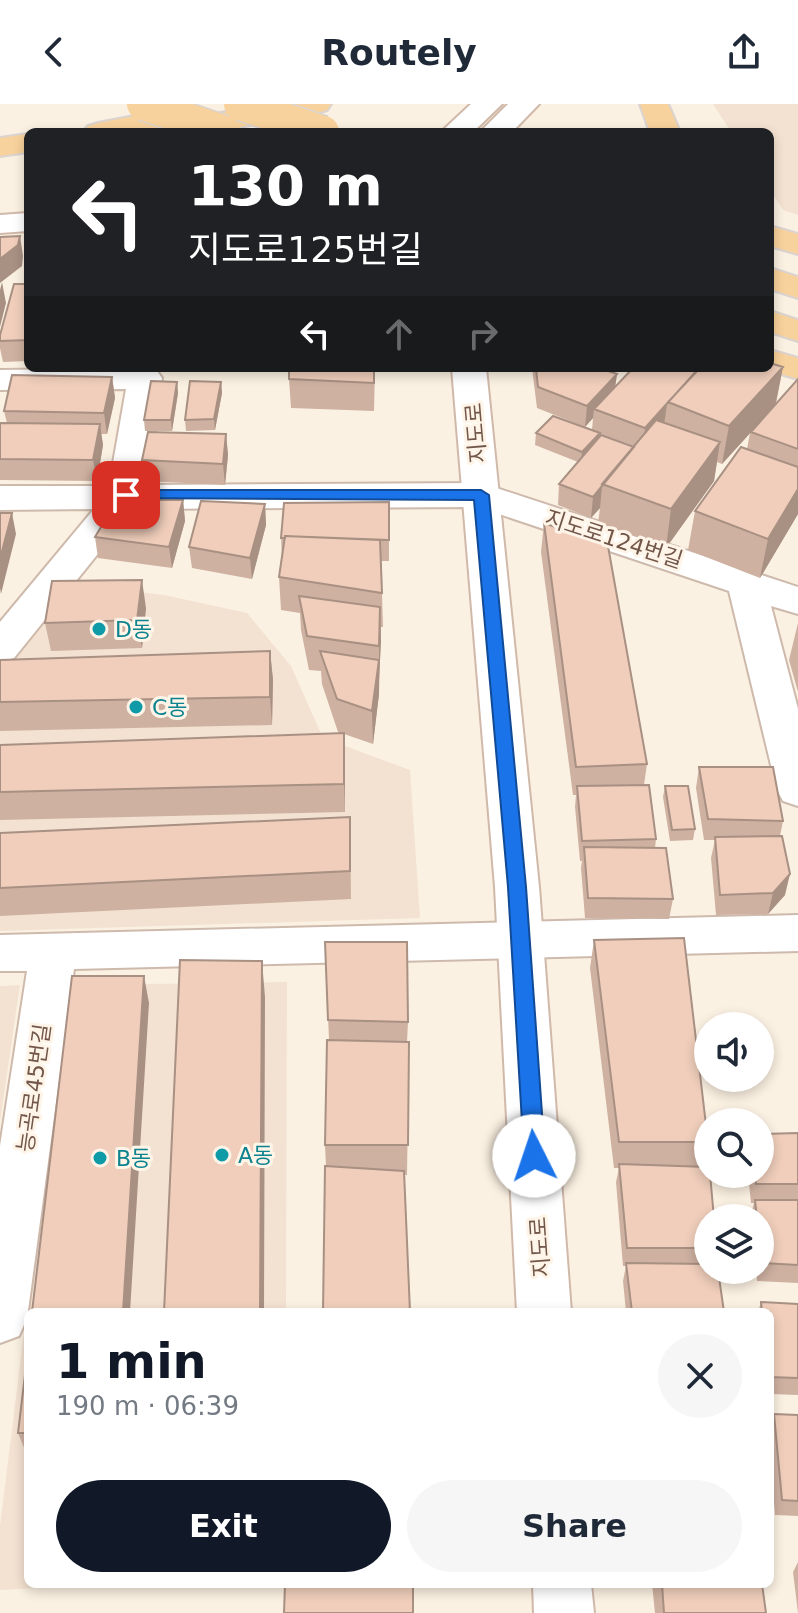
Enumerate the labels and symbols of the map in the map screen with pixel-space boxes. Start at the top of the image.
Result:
street label: 지도로 [461,402,491,464]
pin [92,461,160,529]
street label: 지도로124번길 [542,505,686,573]
place label: D동 [115,617,152,642]
marker: D동 [90,620,108,638]
place label: C동 [152,695,188,720]
marker: C동 [127,698,145,716]
street label: 능곡로45번길 [13,1022,55,1154]
position arrow [492,1114,576,1198]
place label: A동 [238,1143,273,1168]
place label: B동 [116,1146,151,1171]
marker: A동 [213,1146,231,1164]
marker: B동 [91,1149,109,1167]
street label: 지도로 [525,1216,555,1278]

